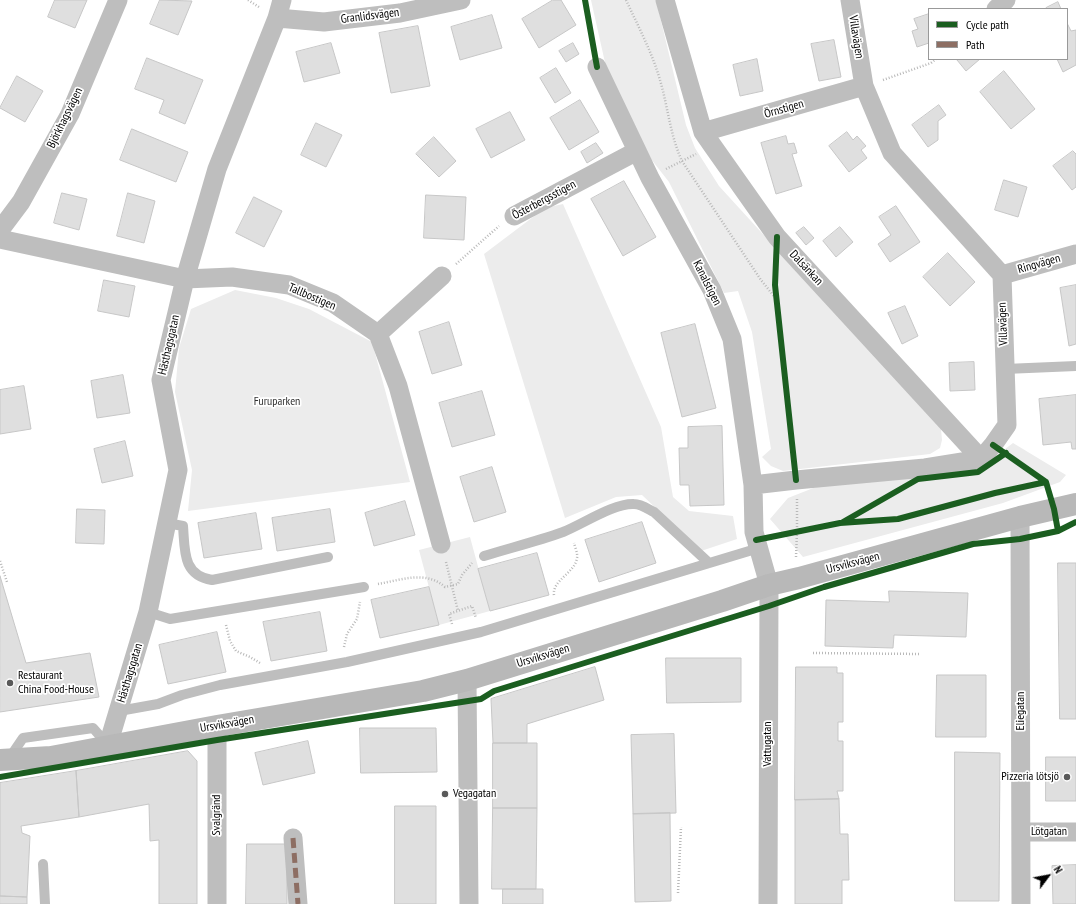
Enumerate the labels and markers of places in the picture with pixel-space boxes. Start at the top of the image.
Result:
place label: Restaurant China Food-House [18,669,94,697]
marker: Restaurant China Food-House [5,678,15,688]
place label: Pizzeria lötsjö [1001,770,1059,784]
marker: Pizzeria lötsjö [1062,772,1072,782]
place label: Vegagatan [453,787,496,801]
marker: Vegagatan [440,789,450,799]

